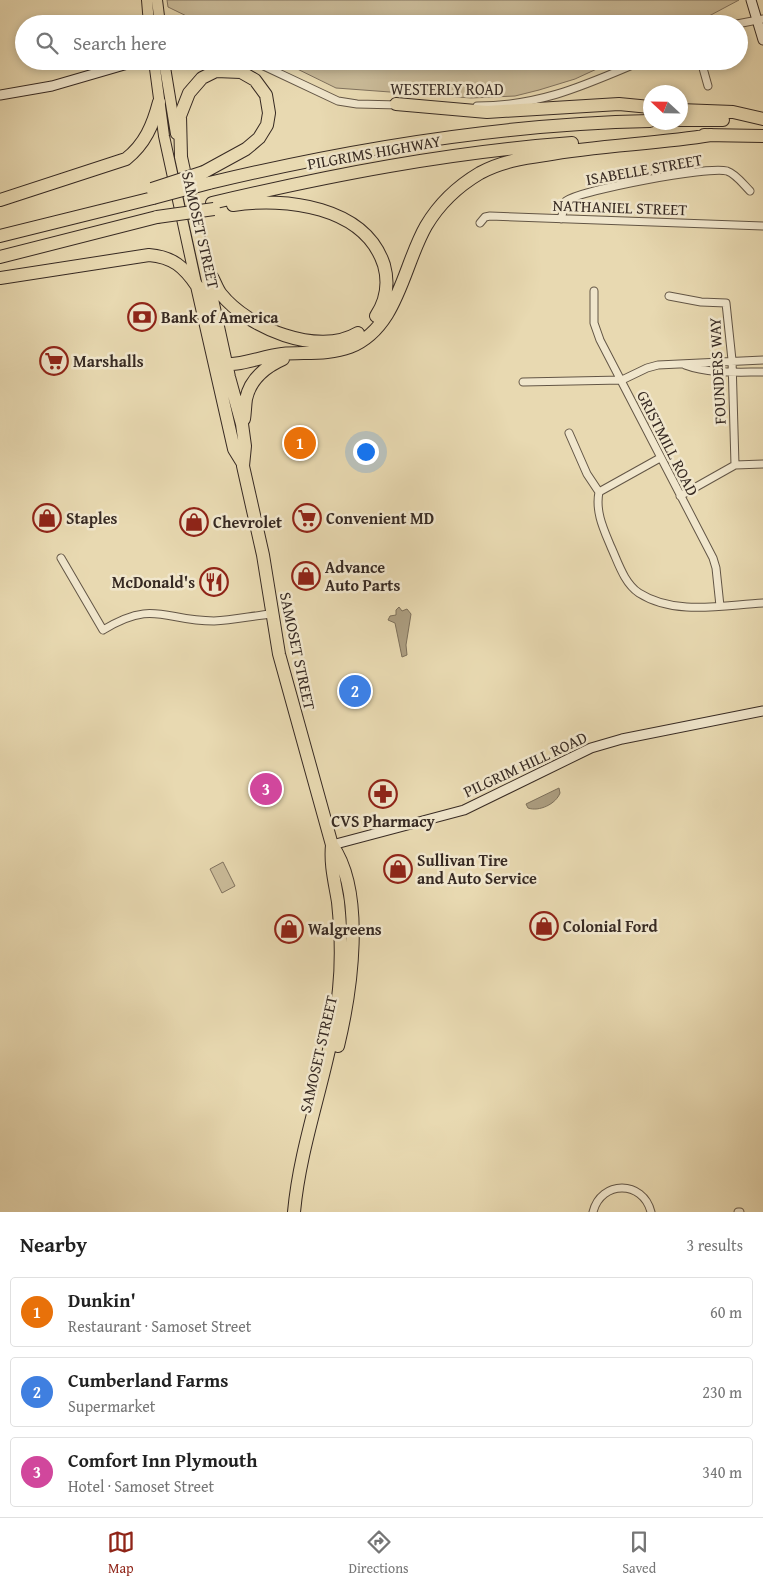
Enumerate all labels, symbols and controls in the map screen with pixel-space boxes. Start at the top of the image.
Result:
search box [15,15,748,70]
icon: search [33,29,61,57]
text: Search here [73,29,167,57]
street label: WESTERLY ROAD [390,77,504,101]
north arrow [643,85,688,130]
street label: PILGRIMS HIGHWAY [305,128,443,176]
street label: ISABELLE STREET [584,147,704,191]
street label: SAMOSET STREET [176,169,226,291]
street label: NATHANIEL STREET [552,193,688,221]
bank icon: Bank of America [127,302,157,332]
place label: Bank of America [161,305,279,329]
street label: FOUNDERS WAY [702,316,732,425]
supermarket icon: Marshalls [39,346,69,376]
place label: Marshalls [73,349,144,373]
street label: GRISTMILL ROAD [631,386,705,500]
pin: 1 [284,424,316,462]
your location [353,439,379,465]
shop icon: Staples [32,503,62,533]
supermarket icon: Convenient MD [292,503,322,533]
place label: Staples [66,506,118,530]
place label: Convenient MD [326,506,434,530]
shop icon: Chevrolet [179,507,209,537]
place label: Chevrolet [213,510,282,534]
place label: Advance Auto Parts [325,555,400,597]
shop icon: Advance Auto Parts [291,561,321,591]
restaurant icon: McDonald's [199,567,229,597]
place label: McDonald's [112,570,195,594]
street label: SAMOSET STREET [274,590,322,712]
pin: 2 [339,672,371,710]
street label: PILGRIM HILL ROAD [459,725,591,803]
pin: 3 [250,770,282,808]
pharmacy icon: CVS Pharmacy [368,779,398,809]
place label: CVS Pharmacy [331,809,436,833]
place label: Sullivan Tire and Auto Service [417,848,537,890]
shop icon: Sullivan Tire and Auto Service [383,854,413,884]
shop icon: Colonial Ford [529,911,559,941]
shop icon: Walgreens [274,914,304,944]
place label: Colonial Ford [563,914,659,938]
place label: Walgreens [308,917,382,941]
street label: SAMOSET STREET [293,993,343,1115]
text: Nearby [20,1229,87,1260]
text: 3 results [686,1233,743,1257]
text: Dunkin' [68,1286,136,1314]
text: 1 [33,1300,41,1324]
text: 60 m [710,1300,742,1324]
text: Restaurant · Samoset Street [68,1314,251,1338]
text: Cumberland Farms [68,1366,228,1394]
text: 2 [33,1380,41,1404]
text: 230 m [702,1380,742,1404]
text: Supermarket [68,1394,155,1418]
text: Comfort Inn Plymouth [68,1446,257,1474]
text: 3 [33,1460,41,1484]
text: 340 m [702,1460,742,1484]
text: Hotel · Samoset Street [68,1474,214,1498]
tab: Map [107,1528,135,1578]
tab: Directions [348,1528,409,1578]
tab: Saved [622,1528,656,1578]

